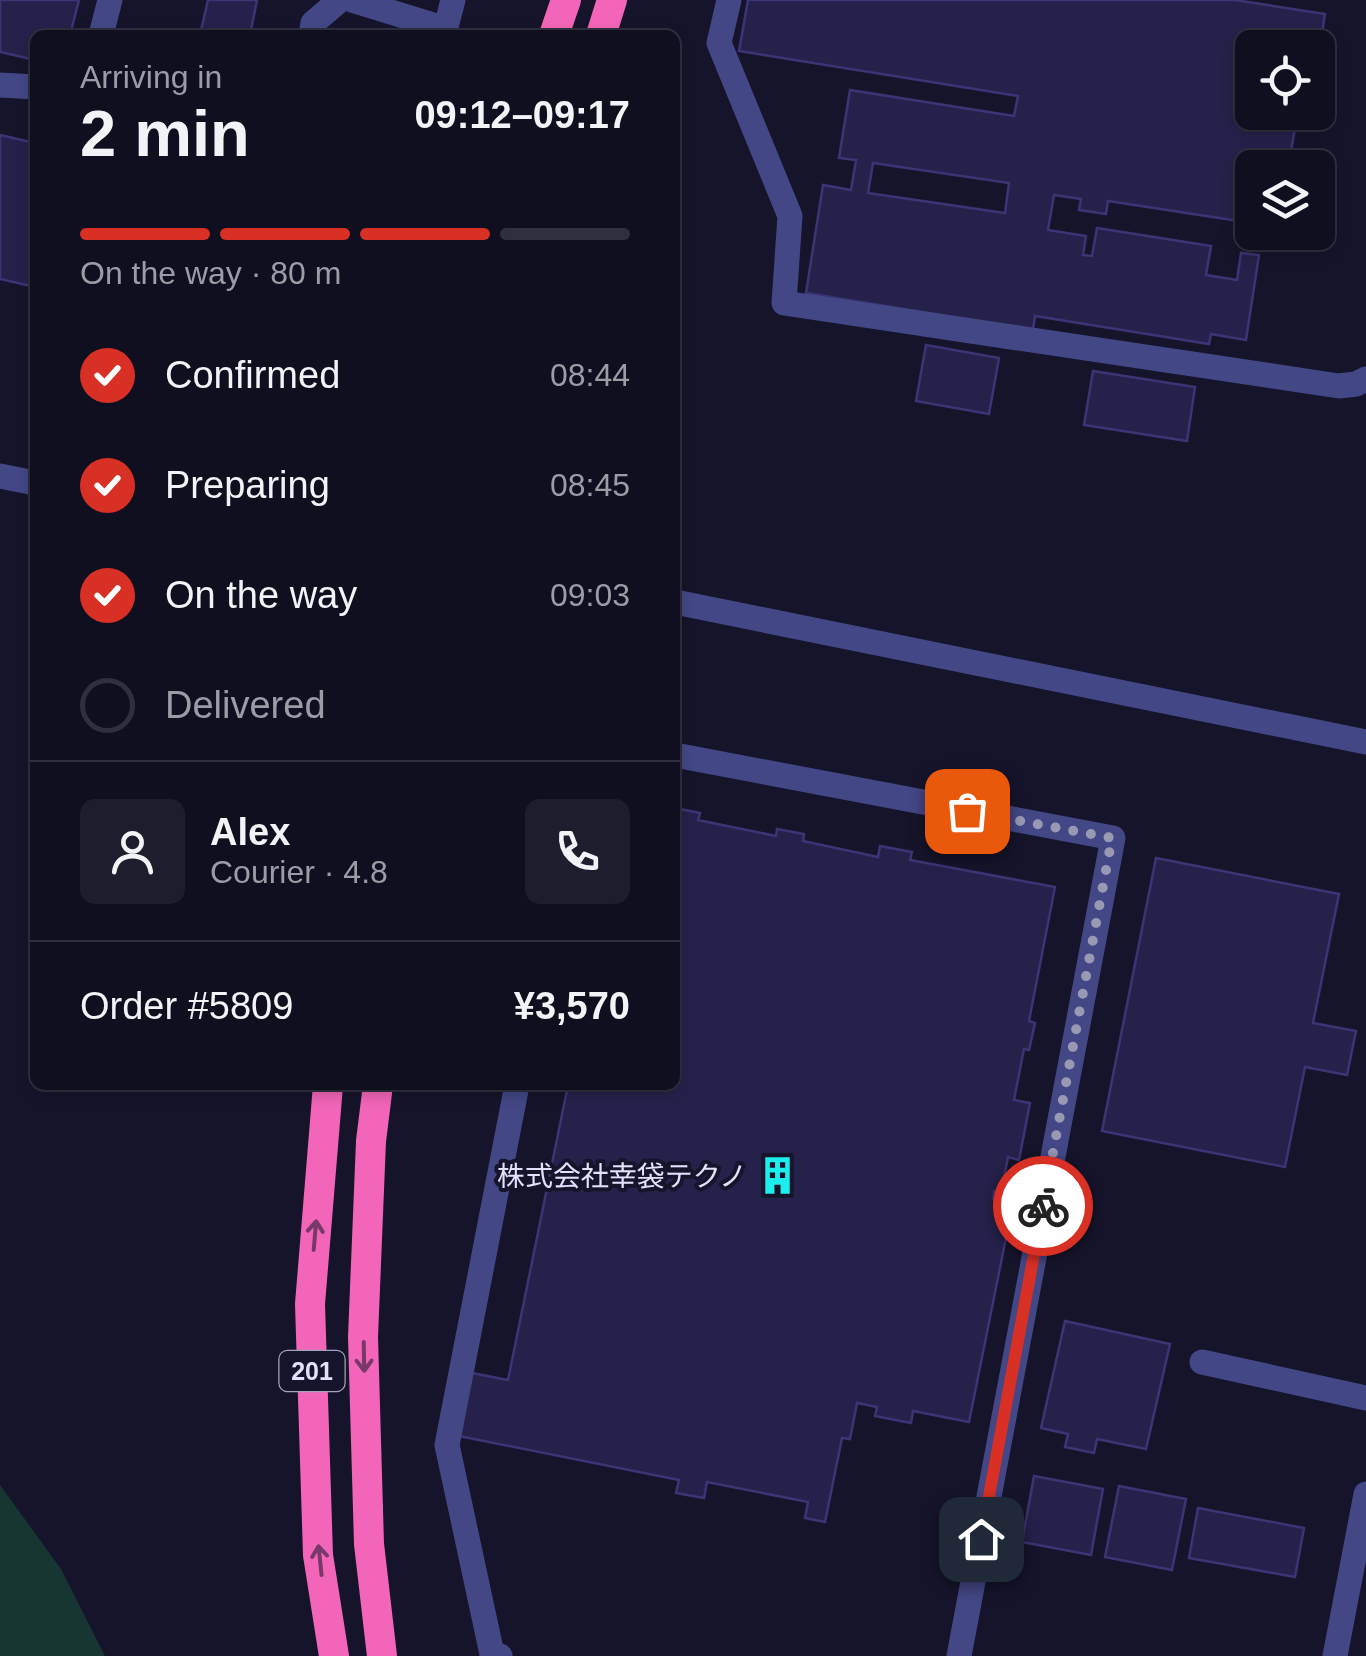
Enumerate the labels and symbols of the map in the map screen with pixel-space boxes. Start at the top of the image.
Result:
pin [925,769,1010,854]
building icon: 株式会社幸袋テクノ [756,1155,798,1197]
courier [993,1156,1093,1256]
place label: 株式会社幸袋テクノ [497,1161,747,1192]
one-way arrow [306,1219,325,1252]
one-way arrow [354,1340,373,1372]
road number: 201 [280,1351,344,1391]
pin [939,1497,1024,1582]
one-way arrow [310,1544,329,1576]

